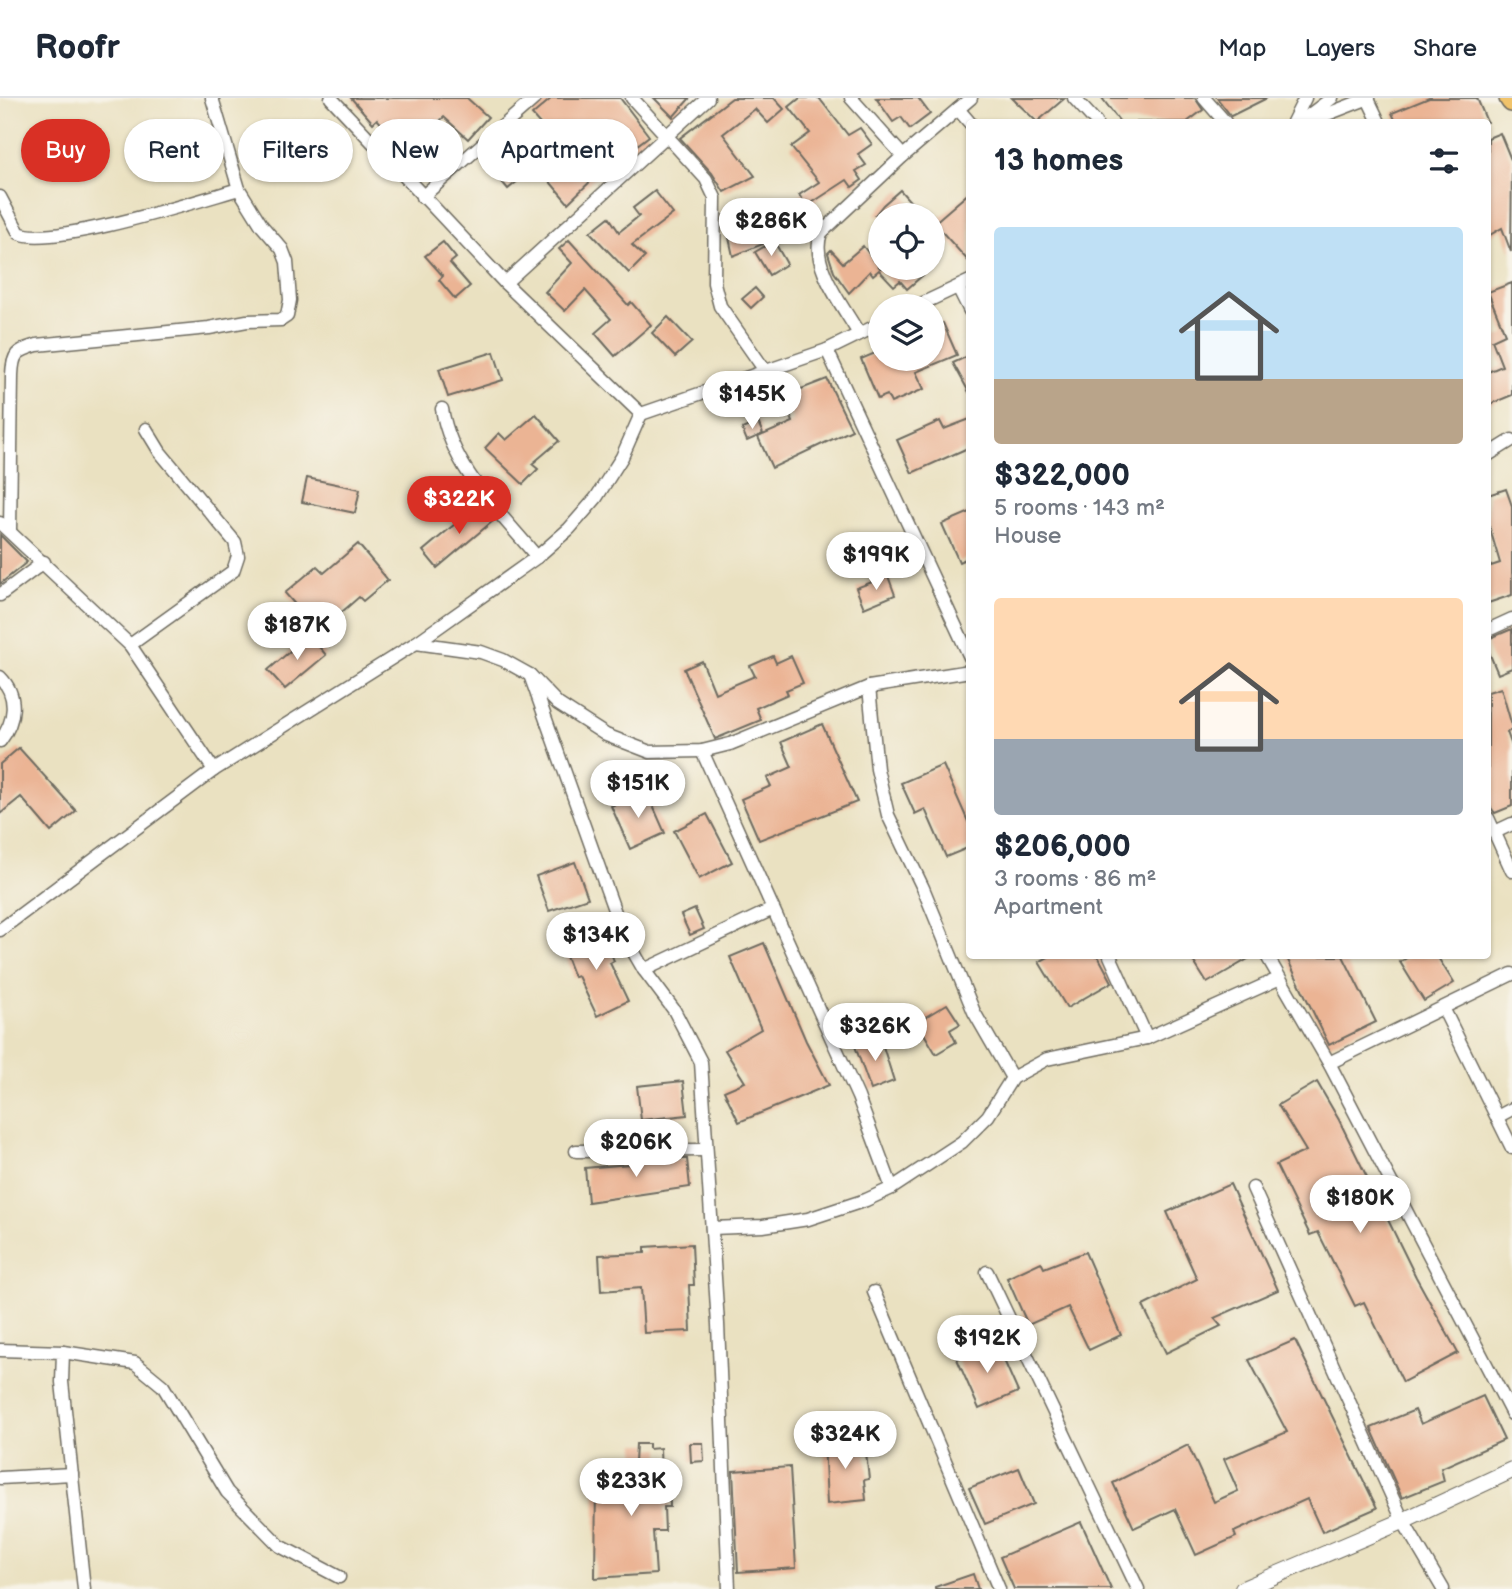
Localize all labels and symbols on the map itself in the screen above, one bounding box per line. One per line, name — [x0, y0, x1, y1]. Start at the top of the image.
pin: $286K — [722, 198, 820, 258]
pin: $145K — [703, 372, 801, 431]
pin: $322K — [410, 476, 508, 536]
pin: $199K — [827, 532, 925, 592]
pin: $187K — [248, 602, 346, 662]
pin: $151K — [589, 760, 687, 820]
pin: $134K — [547, 912, 645, 972]
pin: $326K — [826, 1004, 924, 1063]
pin: $206K — [587, 1119, 685, 1179]
pin: $180K — [1311, 1176, 1409, 1235]
pin: $192K — [938, 1316, 1036, 1375]
pin: $324K — [796, 1412, 894, 1471]
pin: $233K — [582, 1458, 680, 1518]

